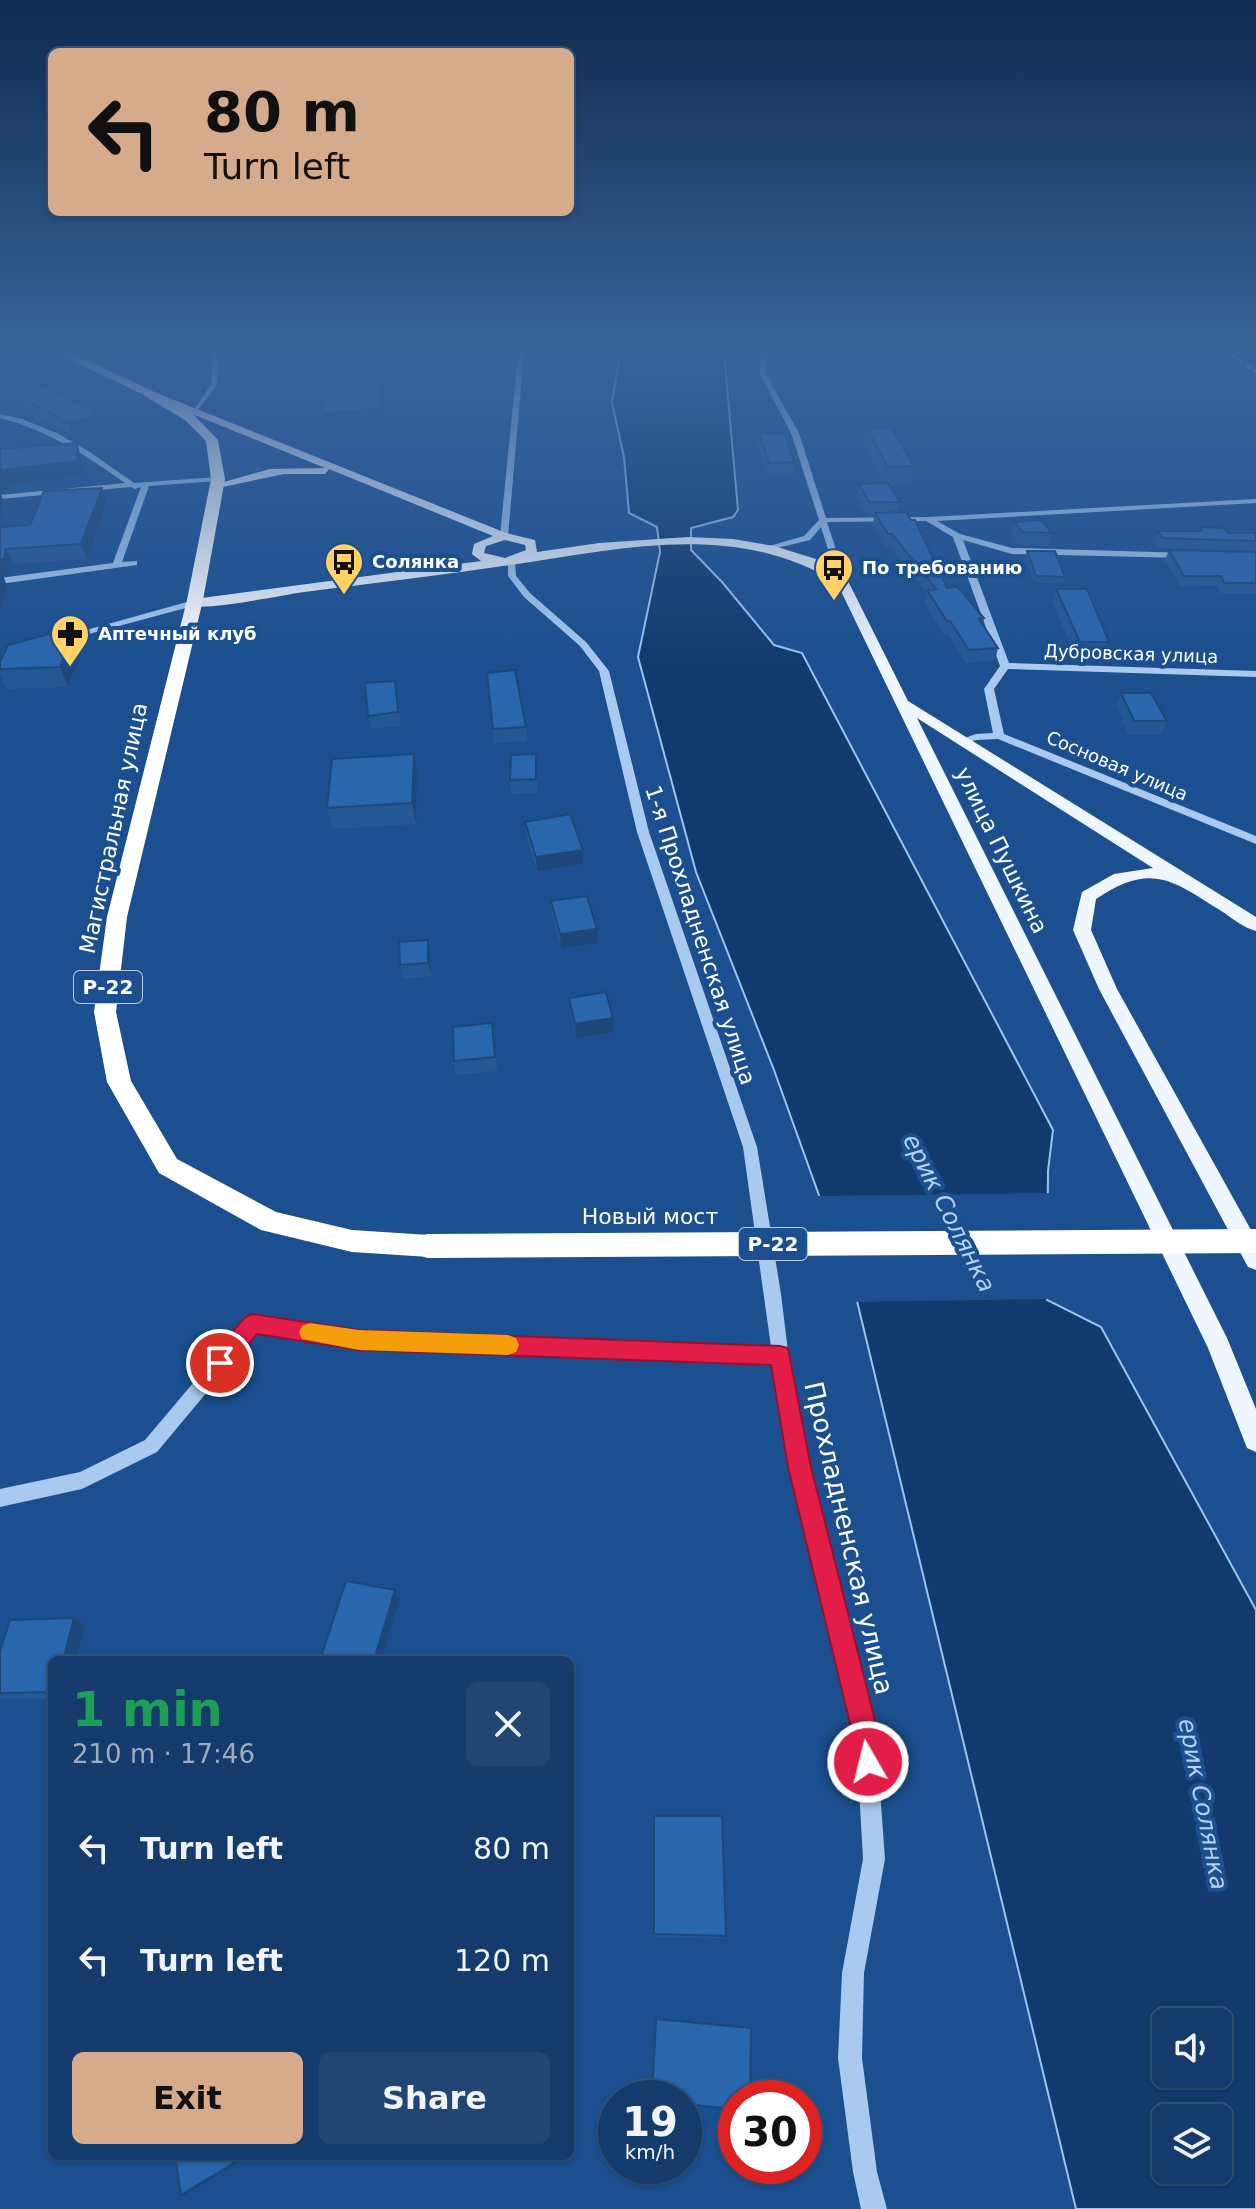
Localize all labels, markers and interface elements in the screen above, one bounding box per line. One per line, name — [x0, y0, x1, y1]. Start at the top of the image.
text: 80 m — [204, 79, 360, 144]
icon: left — [72, 80, 176, 184]
text: Turn left — [204, 146, 350, 187]
bus stop icon: Солянка — [323, 541, 365, 596]
bus stop icon: По требованию — [813, 547, 855, 602]
place label: Солянка — [372, 551, 459, 572]
place label: По требованию — [862, 557, 1022, 578]
pharmacy icon: Аптечный клуб — [49, 613, 91, 668]
place label: Аптечный клуб — [98, 623, 257, 644]
street label: Дубровская улица — [1044, 640, 1219, 667]
street label: Магистральная улица — [75, 700, 152, 956]
street label: Сосновая улица — [1043, 726, 1191, 805]
street label: улица Пушкина — [950, 763, 1053, 937]
street label: 1-я Прохладненская улица — [640, 782, 761, 1088]
road number: Р-22 — [74, 971, 142, 1003]
water label: ерик Солянка — [897, 1129, 1001, 1297]
street label: Новый мост — [582, 1204, 718, 1229]
road number: Р-22 — [739, 1228, 807, 1260]
pin — [186, 1329, 254, 1397]
icon: arrive — [198, 1341, 242, 1385]
street label: Прохладненская улица — [798, 1379, 900, 1697]
text: 1 min — [72, 1681, 223, 1737]
button: close — [466, 1682, 550, 1766]
water label: ерик Солянка — [1173, 1716, 1233, 1892]
position arrow — [826, 1720, 910, 1804]
text: 210 m · 17:46 — [72, 1739, 255, 1769]
icon: left — [72, 1826, 116, 1870]
text: Turn left — [140, 1831, 283, 1866]
text: 80 m — [473, 1831, 550, 1866]
icon: left — [72, 1938, 116, 1982]
text: Turn left — [140, 1943, 283, 1978]
text: 120 m — [454, 1943, 550, 1978]
map controls — [1152, 2008, 1232, 2184]
button: sound — [1152, 2008, 1232, 2088]
button: Exit — [72, 2052, 303, 2144]
button: Share — [319, 2052, 550, 2144]
speed limit sign: 30 — [718, 2080, 822, 2184]
text: 19 — [622, 2099, 678, 2145]
button: layers — [1152, 2104, 1232, 2184]
text: km/h — [625, 2140, 675, 2164]

